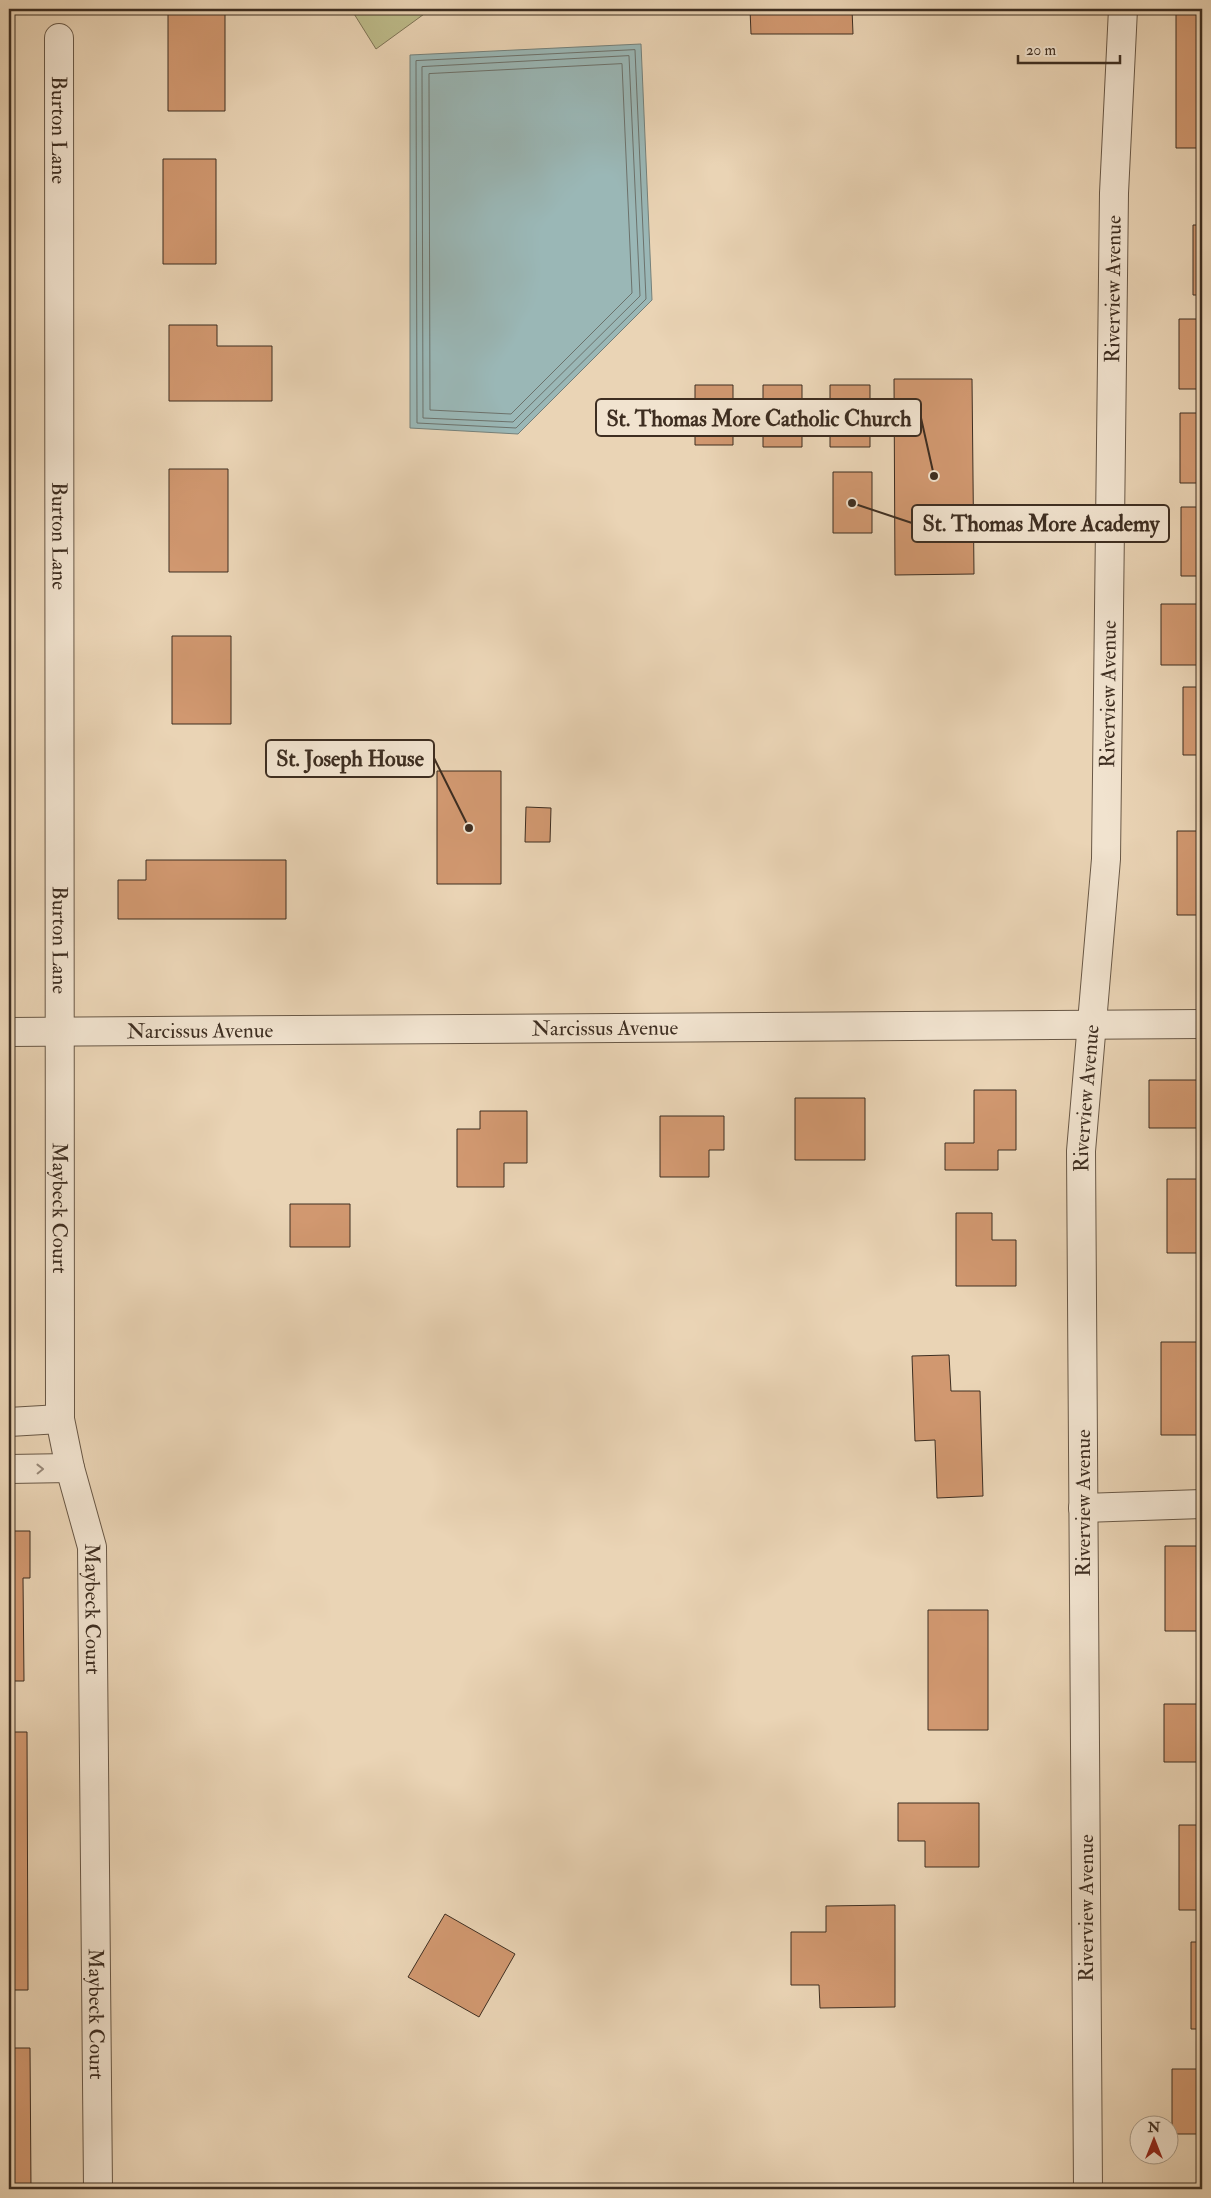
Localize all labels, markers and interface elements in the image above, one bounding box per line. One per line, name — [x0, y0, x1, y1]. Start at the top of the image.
scale bar — [1018, 32, 1121, 64]
text: 20 m — [1026, 41, 1056, 60]
street label: Burton Lane — [45, 76, 72, 184]
street label: Riverview Avenue — [1099, 215, 1128, 363]
callout: St. Thomas More Catholic Church — [596, 399, 921, 436]
text: St. Thomas More Catholic Church — [607, 405, 912, 433]
street label: Burton Lane — [45, 482, 72, 590]
callout: St. Thomas More Academy — [912, 505, 1169, 542]
text: St. Thomas More Academy — [923, 510, 1161, 539]
street label: Riverview Avenue — [1094, 620, 1123, 768]
callout: St. Joseph House — [266, 740, 434, 777]
text: St. Joseph House — [276, 745, 425, 774]
street label: Burton Lane — [46, 886, 73, 994]
street label: Narcissus Avenue — [532, 1015, 679, 1042]
street label: Narcissus Avenue — [127, 1017, 274, 1045]
street label: Riverview Avenue — [1068, 1023, 1106, 1172]
street label: Maybeck Court — [46, 1142, 73, 1274]
street label: Riverview Avenue — [1070, 1429, 1097, 1577]
one-way arrow — [36, 1464, 44, 1474]
street label: Maybeck Court — [78, 1543, 106, 1675]
street label: Riverview Avenue — [1073, 1834, 1100, 1982]
street label: Maybeck Court — [82, 1948, 110, 2080]
north arrow — [1128, 2116, 1178, 2166]
text: N — [1147, 2119, 1161, 2136]

